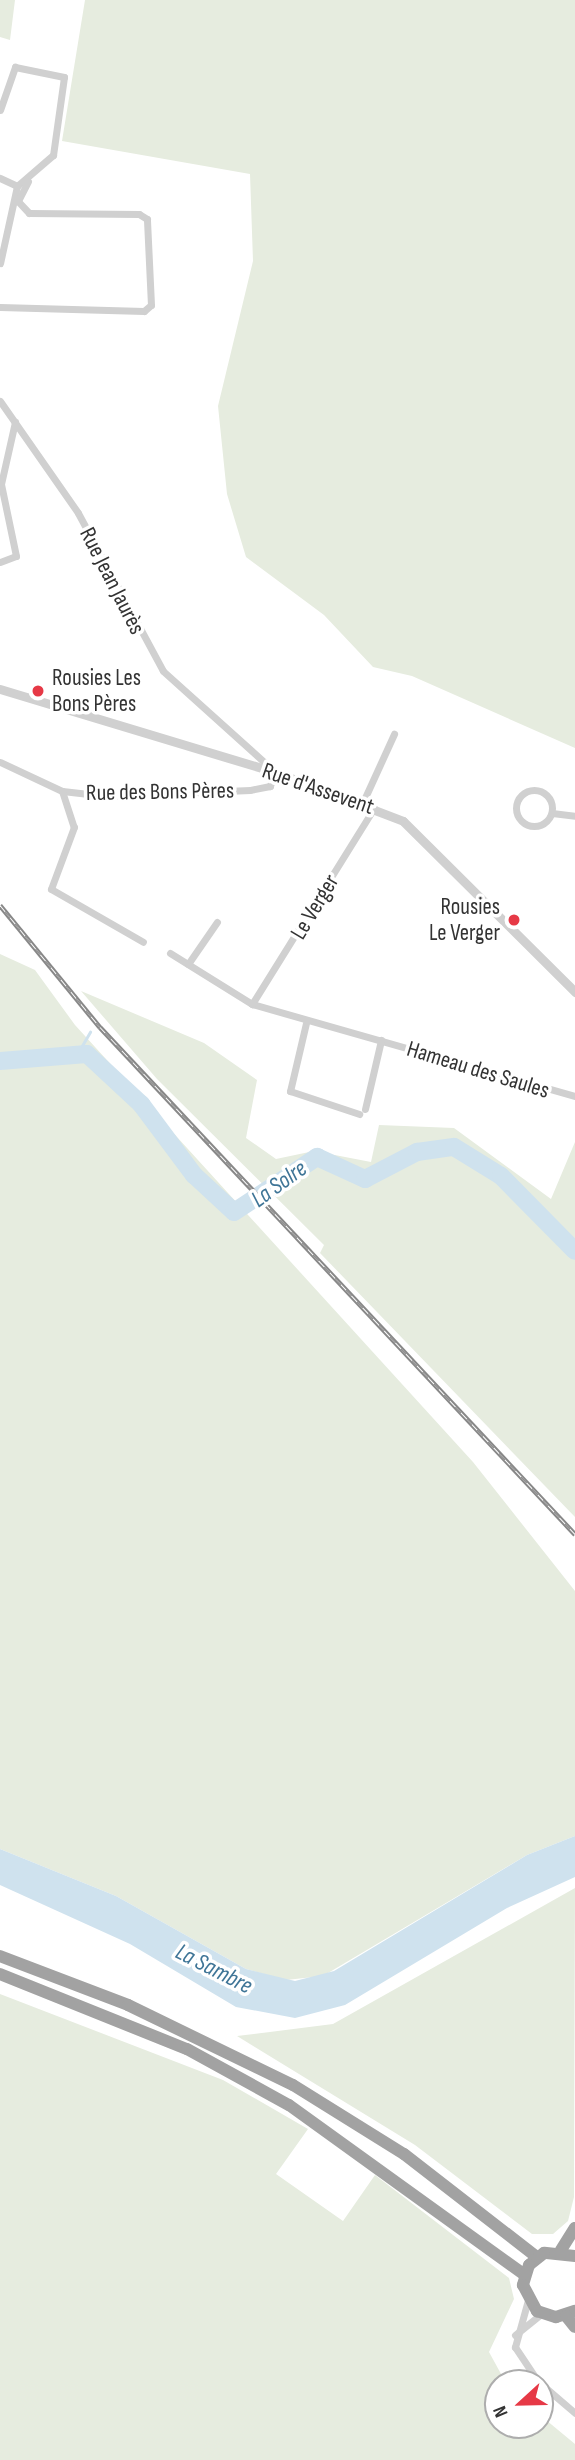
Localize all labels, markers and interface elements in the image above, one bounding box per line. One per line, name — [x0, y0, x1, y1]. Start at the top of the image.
street label: Rue Jean Jaurès — [73, 523, 151, 639]
place label: Rousies Les Bons Pères — [52, 664, 141, 718]
marker: Rousies Les Bons Pères — [30, 683, 46, 699]
street label: Rue d'Assevent — [258, 757, 378, 821]
street label: Rue des Bons Pères — [86, 777, 234, 807]
street label: Le Verger — [285, 869, 345, 945]
place label: Rousies Le Verger — [429, 893, 500, 947]
marker: Rousies Le Verger — [506, 912, 522, 928]
street label: Hameau des Saules — [403, 1035, 553, 1105]
water label: La Solre — [246, 1154, 312, 1214]
water label: La Sambre — [171, 1937, 257, 2001]
north arrow — [484, 2369, 554, 2439]
text: N — [488, 2402, 513, 2420]

